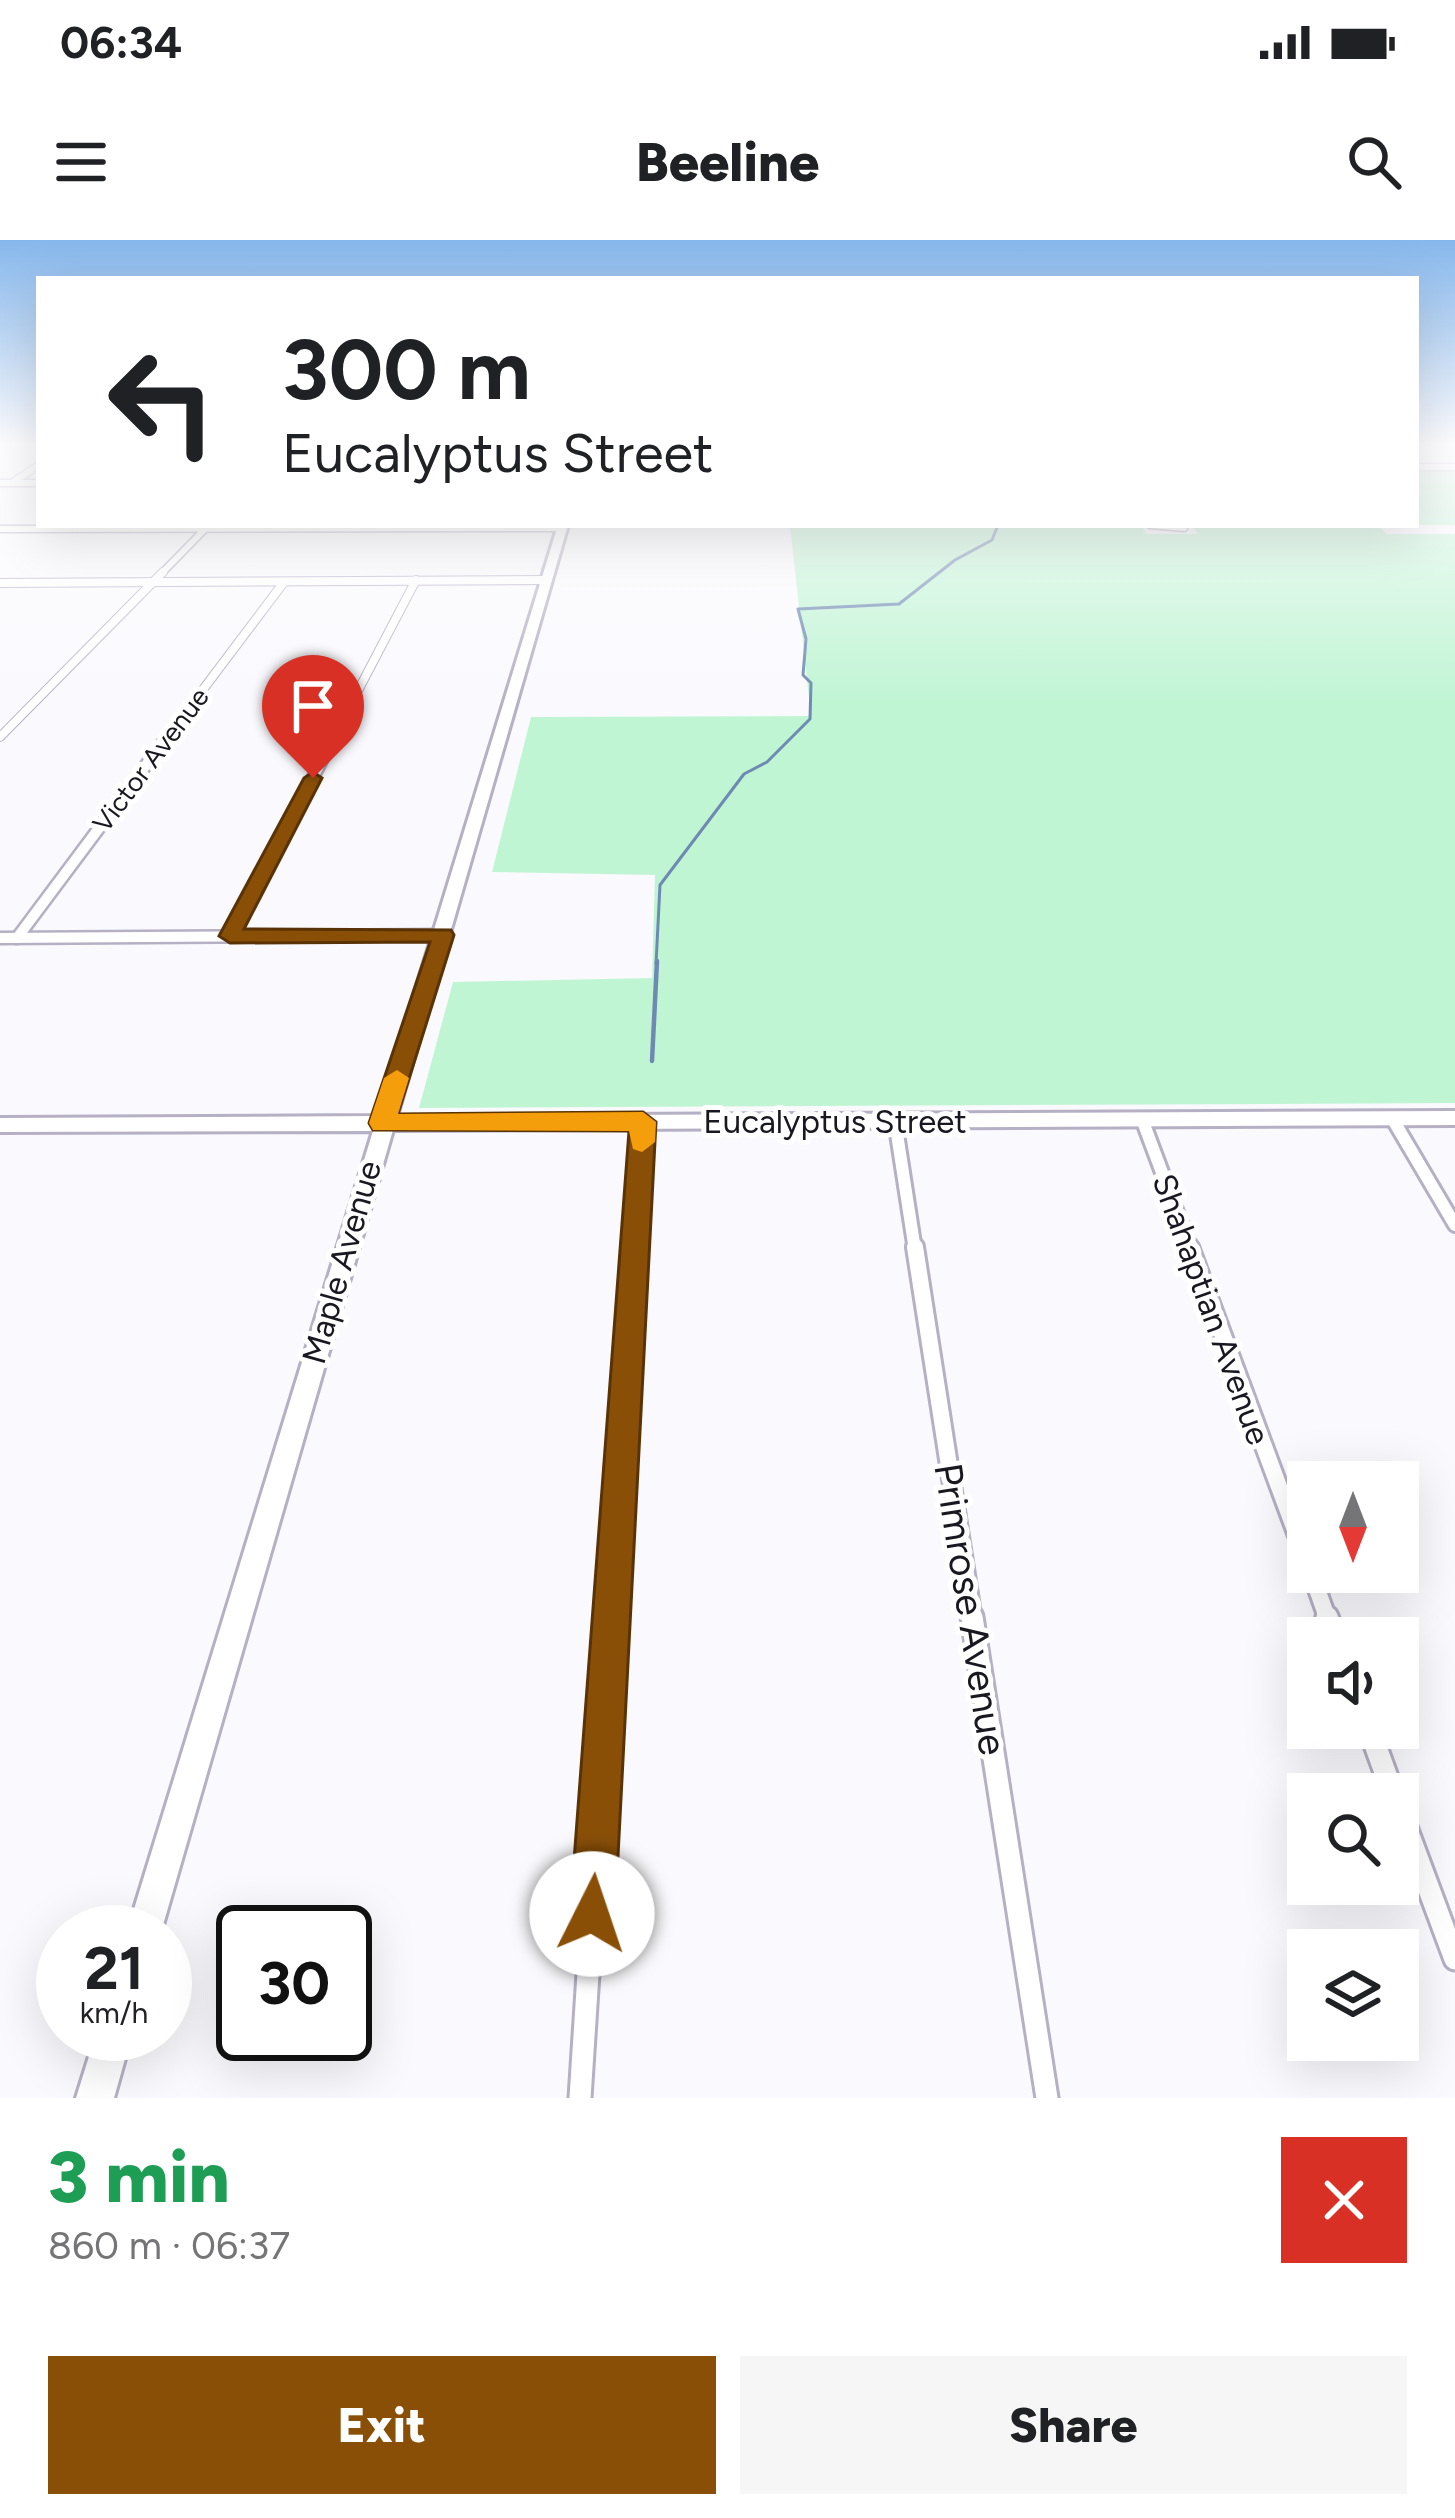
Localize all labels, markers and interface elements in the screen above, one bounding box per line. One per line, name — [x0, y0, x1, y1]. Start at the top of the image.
text: 06:34 — [60, 15, 182, 69]
icon: menu — [48, 129, 114, 195]
icon: search — [1341, 129, 1407, 195]
text: Beeline — [636, 130, 819, 195]
text: 300 m — [282, 319, 531, 420]
icon: left — [84, 324, 240, 480]
text: Eucalyptus Street — [282, 421, 713, 486]
pin — [262, 655, 364, 778]
icon: arrive — [280, 673, 346, 739]
street label: Victor Avenue — [86, 681, 216, 839]
street label: Eucalyptus Street — [703, 1102, 967, 1141]
street label: Maple Avenue — [294, 1156, 389, 1368]
street label: Shahaptian Avenue — [1144, 1168, 1279, 1450]
street label: Primrose Avenue — [924, 1460, 1017, 1758]
north arrow — [1287, 1461, 1419, 1593]
map controls — [1287, 1461, 1419, 2061]
button: sound — [1287, 1617, 1419, 1749]
button: search — [1287, 1773, 1419, 1905]
position arrow — [529, 1851, 655, 1977]
speed limit sign: 30 — [216, 1905, 372, 2061]
button: layers — [1287, 1929, 1419, 2061]
text: 21 — [84, 1932, 144, 2004]
text: km/h — [80, 1994, 148, 2031]
text: 3 min — [48, 2134, 230, 2220]
button: close — [1281, 2137, 1407, 2263]
text: 860 m · 06:37 — [48, 2222, 290, 2269]
button: Exit — [48, 2356, 716, 2494]
button: Share — [740, 2356, 1407, 2494]

